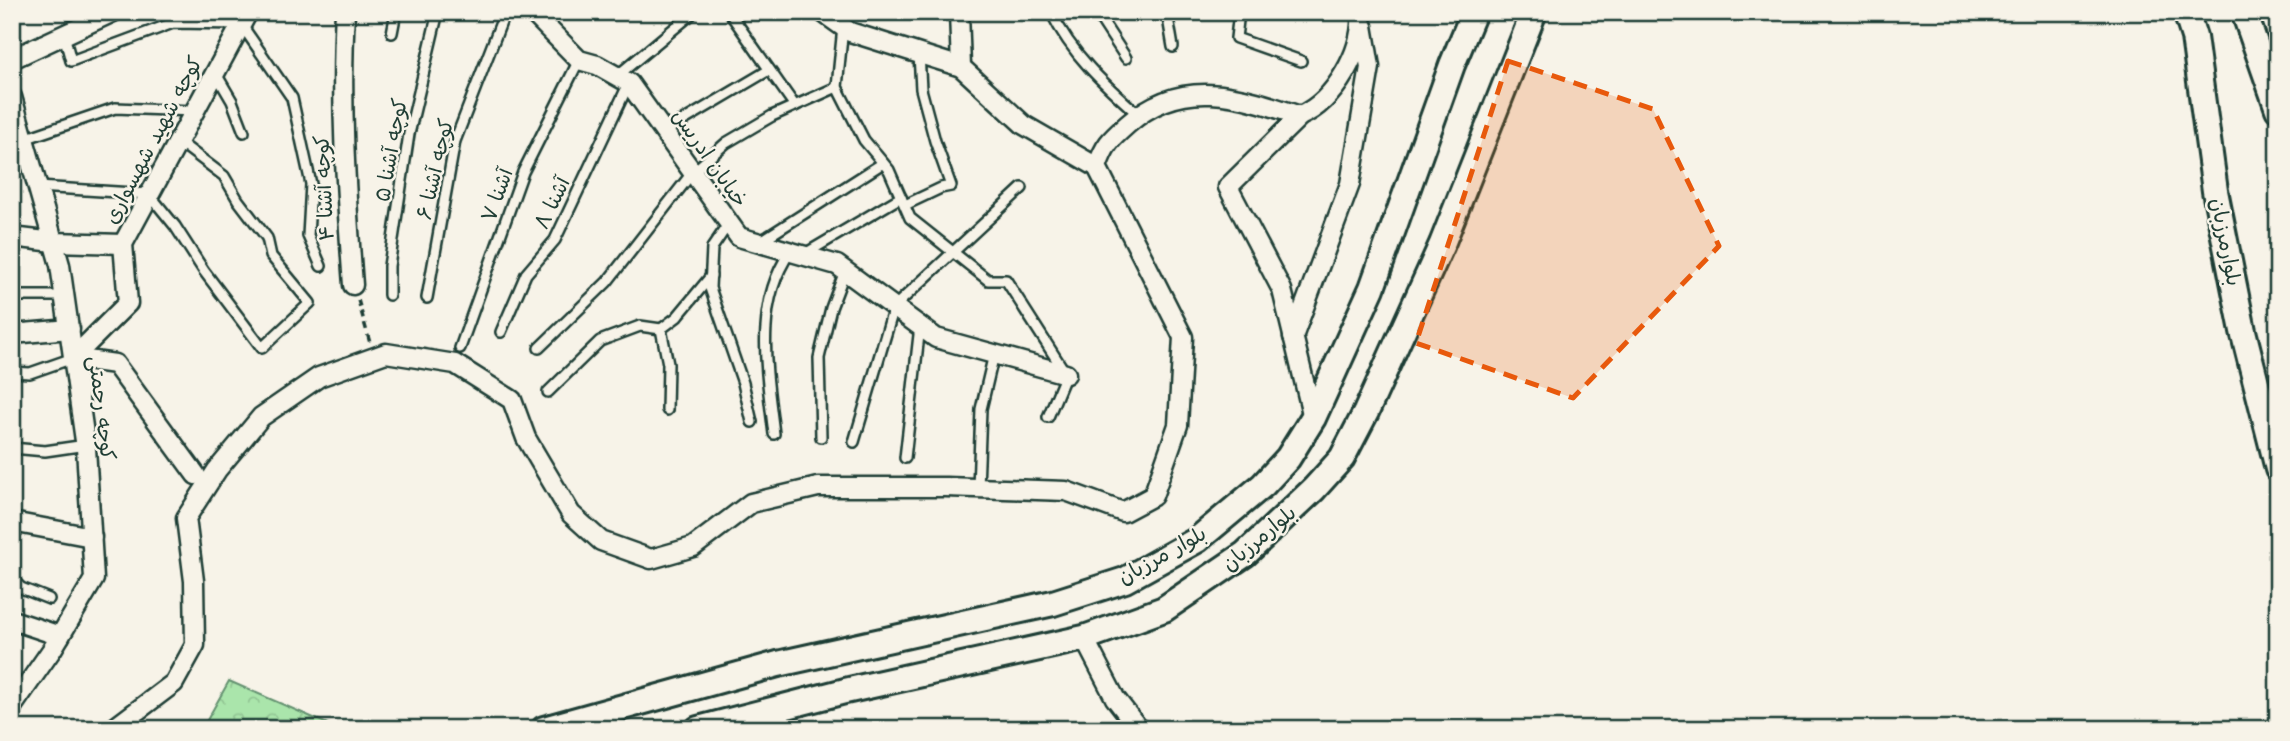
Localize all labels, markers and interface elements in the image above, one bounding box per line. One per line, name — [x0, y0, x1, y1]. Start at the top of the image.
street label: کوچه شهید شهسواری — [99, 52, 208, 228]
street label: کوچه آشنا ۵ — [370, 96, 413, 204]
street label: خیابان ادریس — [667, 104, 753, 212]
street label: کوچه آشنا ۶ — [412, 116, 459, 222]
street label: کوچه آشنا ۴ — [309, 134, 340, 242]
street label: آشنا ۷ — [476, 164, 518, 225]
street label: آشنا ۸ — [529, 172, 575, 233]
street label: بلوارمرزبان — [2205, 196, 2246, 288]
street label: کوچه رحمتی — [82, 354, 120, 462]
street label: بلوارمرزبان — [1217, 500, 1302, 577]
street label: بلوار مرزبان — [1114, 521, 1211, 590]

